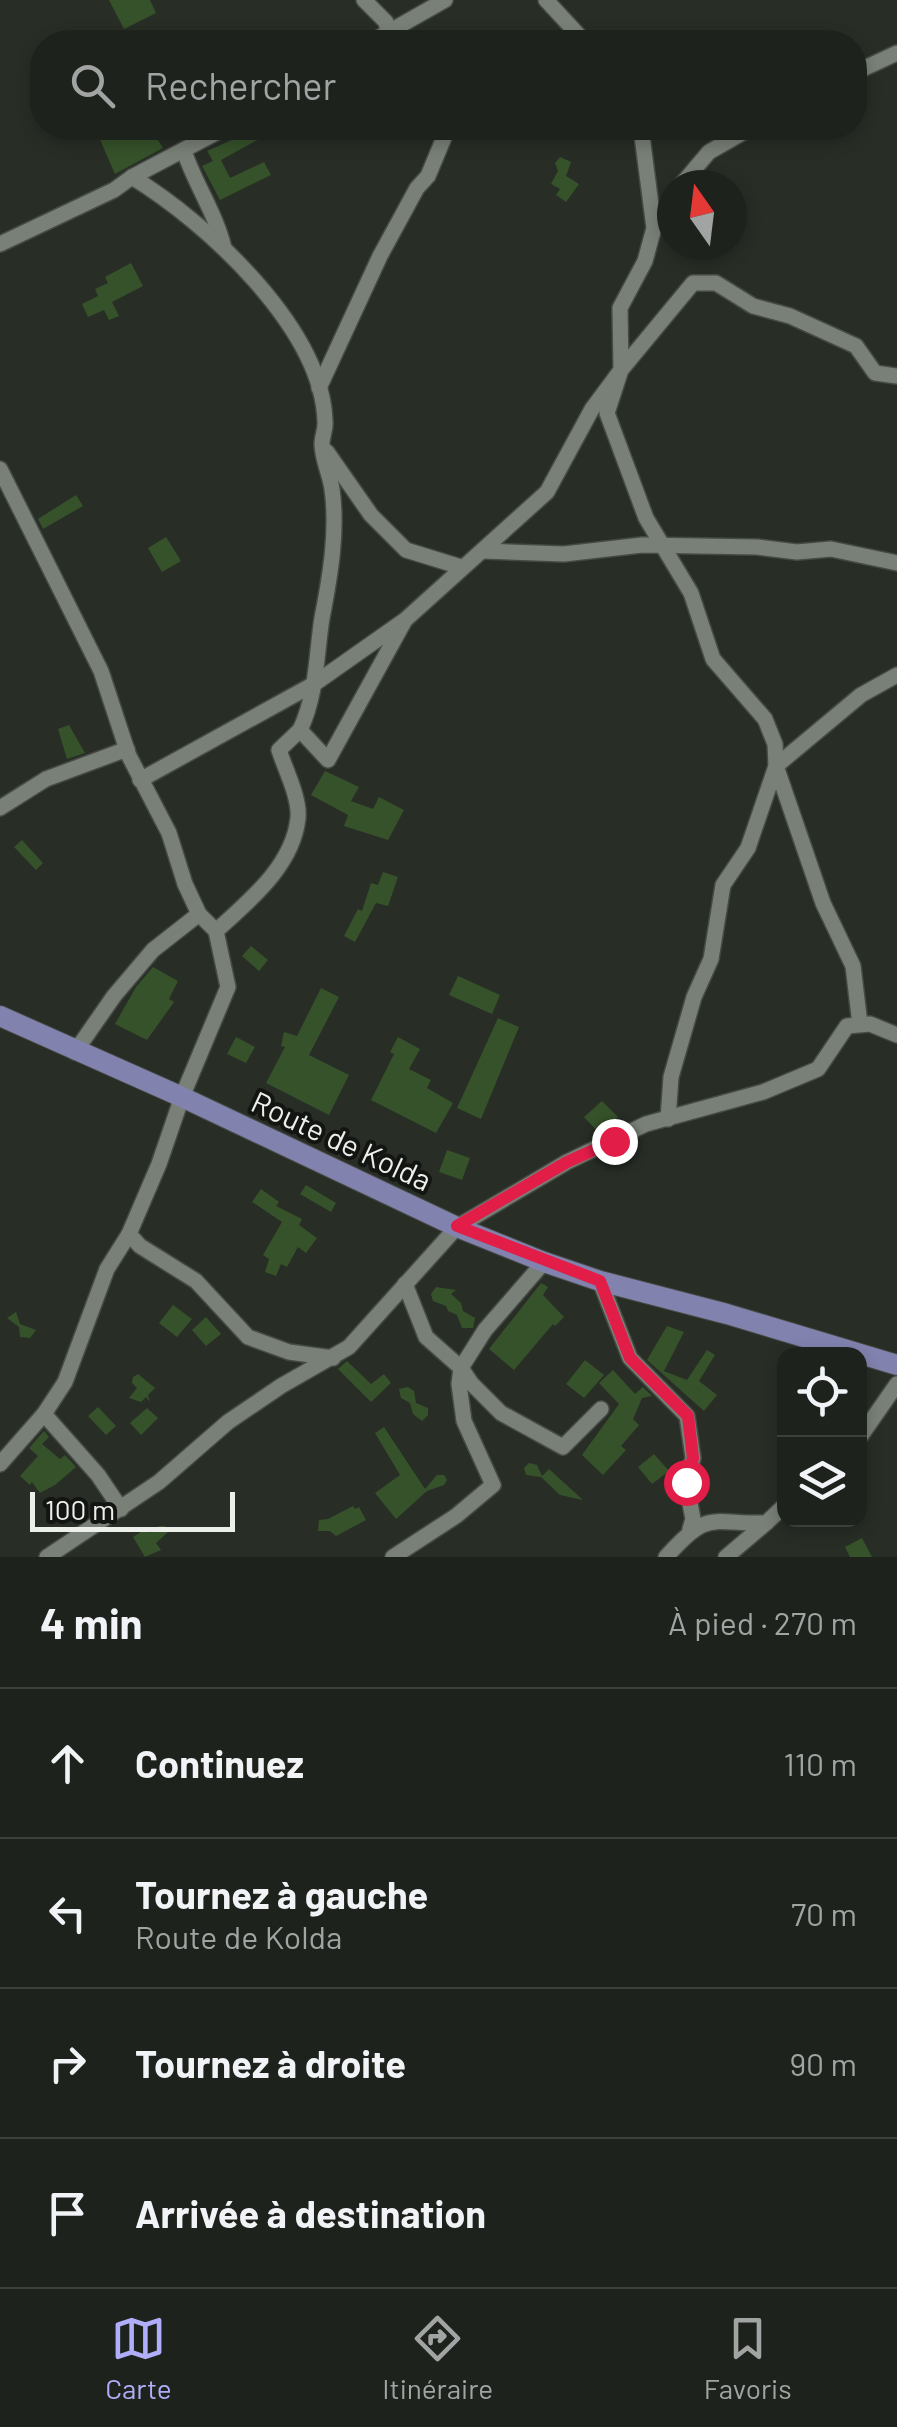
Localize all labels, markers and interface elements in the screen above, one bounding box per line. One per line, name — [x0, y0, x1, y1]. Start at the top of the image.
search box — [30, 30, 867, 140]
icon: search — [65, 58, 120, 113]
text: Rechercher — [145, 62, 336, 108]
north arrow — [657, 170, 747, 260]
street label: Route de Kolda — [246, 1083, 438, 1197]
route end — [592, 1119, 638, 1165]
map controls — [777, 1347, 867, 1527]
button: locate — [777, 1347, 867, 1437]
button: layers — [777, 1437, 867, 1527]
route start — [664, 1460, 710, 1506]
scale bar — [30, 1487, 235, 1532]
text: 100 m — [45, 1492, 115, 1526]
text: 4 min — [40, 1597, 143, 1647]
text: À pied · 270 m — [668, 1603, 857, 1641]
icon: ahead — [40, 1736, 95, 1791]
text: Continuez — [135, 1740, 304, 1786]
text: 110 m — [784, 1744, 857, 1782]
text: Tournez à gauche — [135, 1871, 428, 1917]
icon: left — [40, 1886, 95, 1941]
text: 70 m — [791, 1894, 857, 1932]
text: Route de Kolda — [135, 1917, 342, 1955]
icon: right — [40, 2036, 95, 2091]
text: Tournez à droite — [135, 2040, 406, 2086]
text: 90 m — [789, 2044, 857, 2082]
icon: arrive — [40, 2186, 95, 2241]
text: Arrivée à destination — [135, 2190, 486, 2236]
tab: Carte — [105, 2311, 172, 2405]
tab: Itinéraire — [382, 2311, 493, 2405]
tab: Favoris — [704, 2311, 792, 2405]

